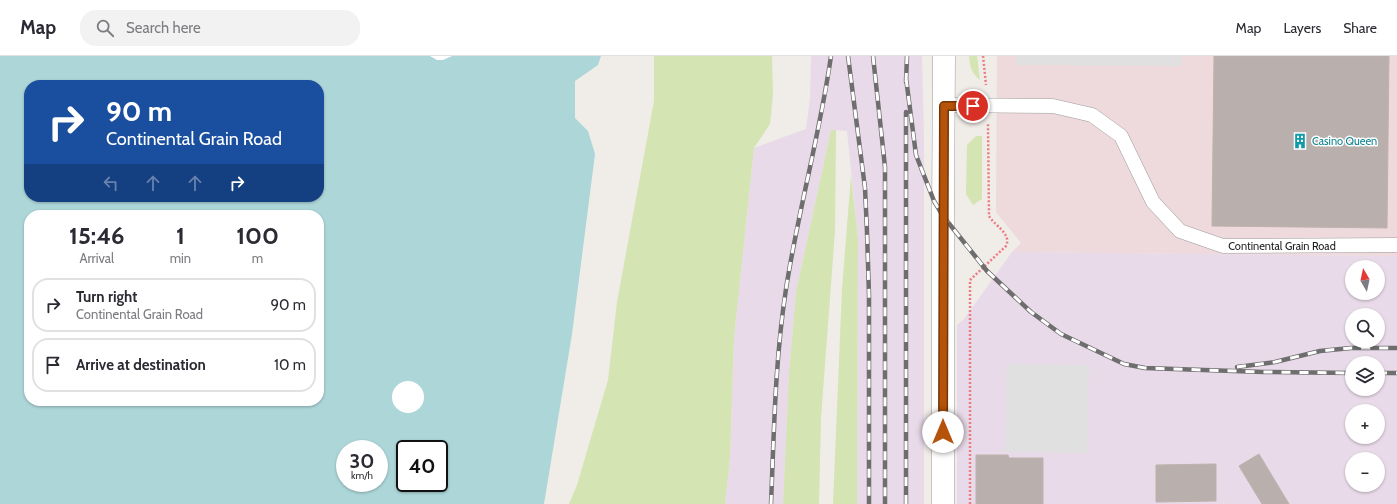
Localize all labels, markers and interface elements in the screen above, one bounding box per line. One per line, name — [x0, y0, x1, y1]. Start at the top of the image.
search box — [80, 10, 360, 46]
text: Map — [20, 16, 56, 39]
icon: search — [94, 17, 116, 39]
text: Search here — [126, 19, 201, 37]
text: Map — [1236, 19, 1261, 37]
text: Layers — [1283, 19, 1321, 37]
text: Share — [1343, 19, 1377, 37]
pin — [956, 89, 990, 123]
text: 90 m — [106, 94, 172, 128]
icon: arrive — [962, 95, 984, 117]
icon: right — [40, 96, 92, 148]
text: Continental Grain Road — [106, 128, 282, 150]
building icon: Casino Queen — [1291, 132, 1309, 150]
place label: Casino Queen — [1312, 134, 1377, 148]
icon: left — [100, 172, 122, 194]
icon: ahead — [142, 172, 164, 194]
icon: ahead — [184, 172, 206, 194]
icon: right — [226, 172, 248, 194]
text: 15:46 — [69, 221, 125, 250]
text: 1 — [176, 221, 185, 250]
text: 100 — [236, 221, 279, 250]
street label: Continental Grain Road — [1228, 239, 1336, 253]
text: Arrival — [80, 250, 114, 266]
text: min — [170, 250, 191, 266]
text: m — [252, 250, 263, 266]
north arrow — [1345, 260, 1385, 300]
map controls — [1345, 260, 1385, 492]
text: Turn right — [76, 288, 137, 306]
icon: right — [42, 294, 64, 316]
text: 90 m — [270, 296, 306, 314]
text: Continental Grain Road — [76, 306, 203, 322]
button: search — [1345, 308, 1385, 348]
icon: arrive — [42, 354, 64, 376]
text: Arrive at destination — [76, 356, 206, 374]
text: 10 m — [274, 356, 306, 374]
button: layers — [1345, 356, 1385, 396]
button: + — [1345, 404, 1385, 444]
position arrow — [922, 411, 964, 453]
speed limit sign: 40 — [396, 440, 448, 492]
text: 30 — [350, 449, 374, 473]
button: − — [1345, 452, 1385, 492]
text: km/h — [351, 469, 373, 482]

